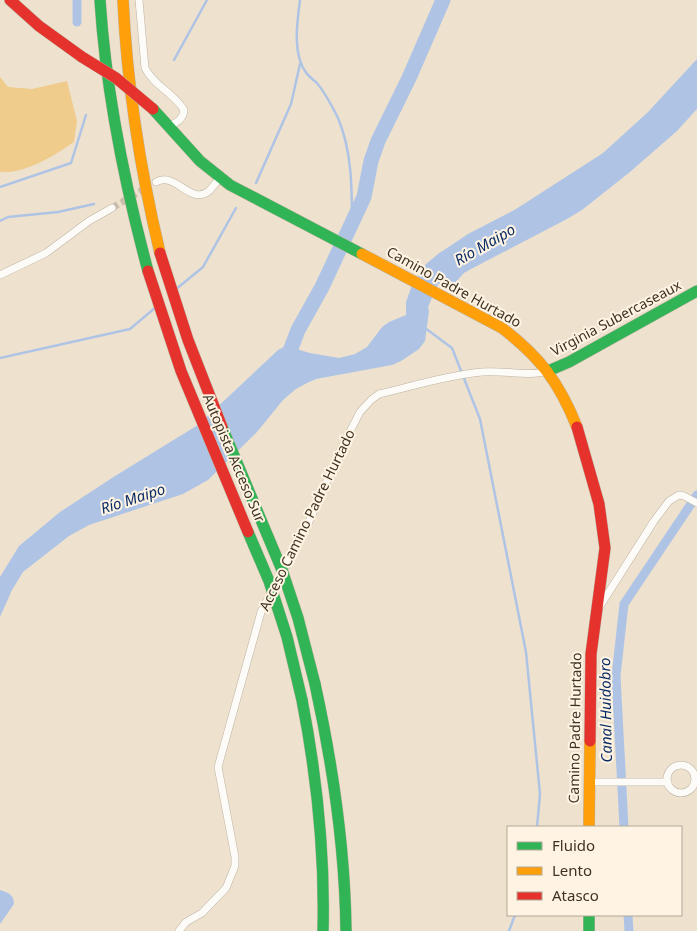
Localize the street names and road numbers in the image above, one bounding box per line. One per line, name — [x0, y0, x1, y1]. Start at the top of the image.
street label: Camino Padre Hurtado — [384, 242, 525, 331]
street label: Virginia Subercaseaux — [547, 275, 685, 360]
street label: Autopista Acceso Sur — [199, 391, 270, 525]
street label: Acceso Camino Padre Hurtado — [254, 426, 359, 614]
street label: Camino Padre Hurtado — [564, 652, 585, 804]

